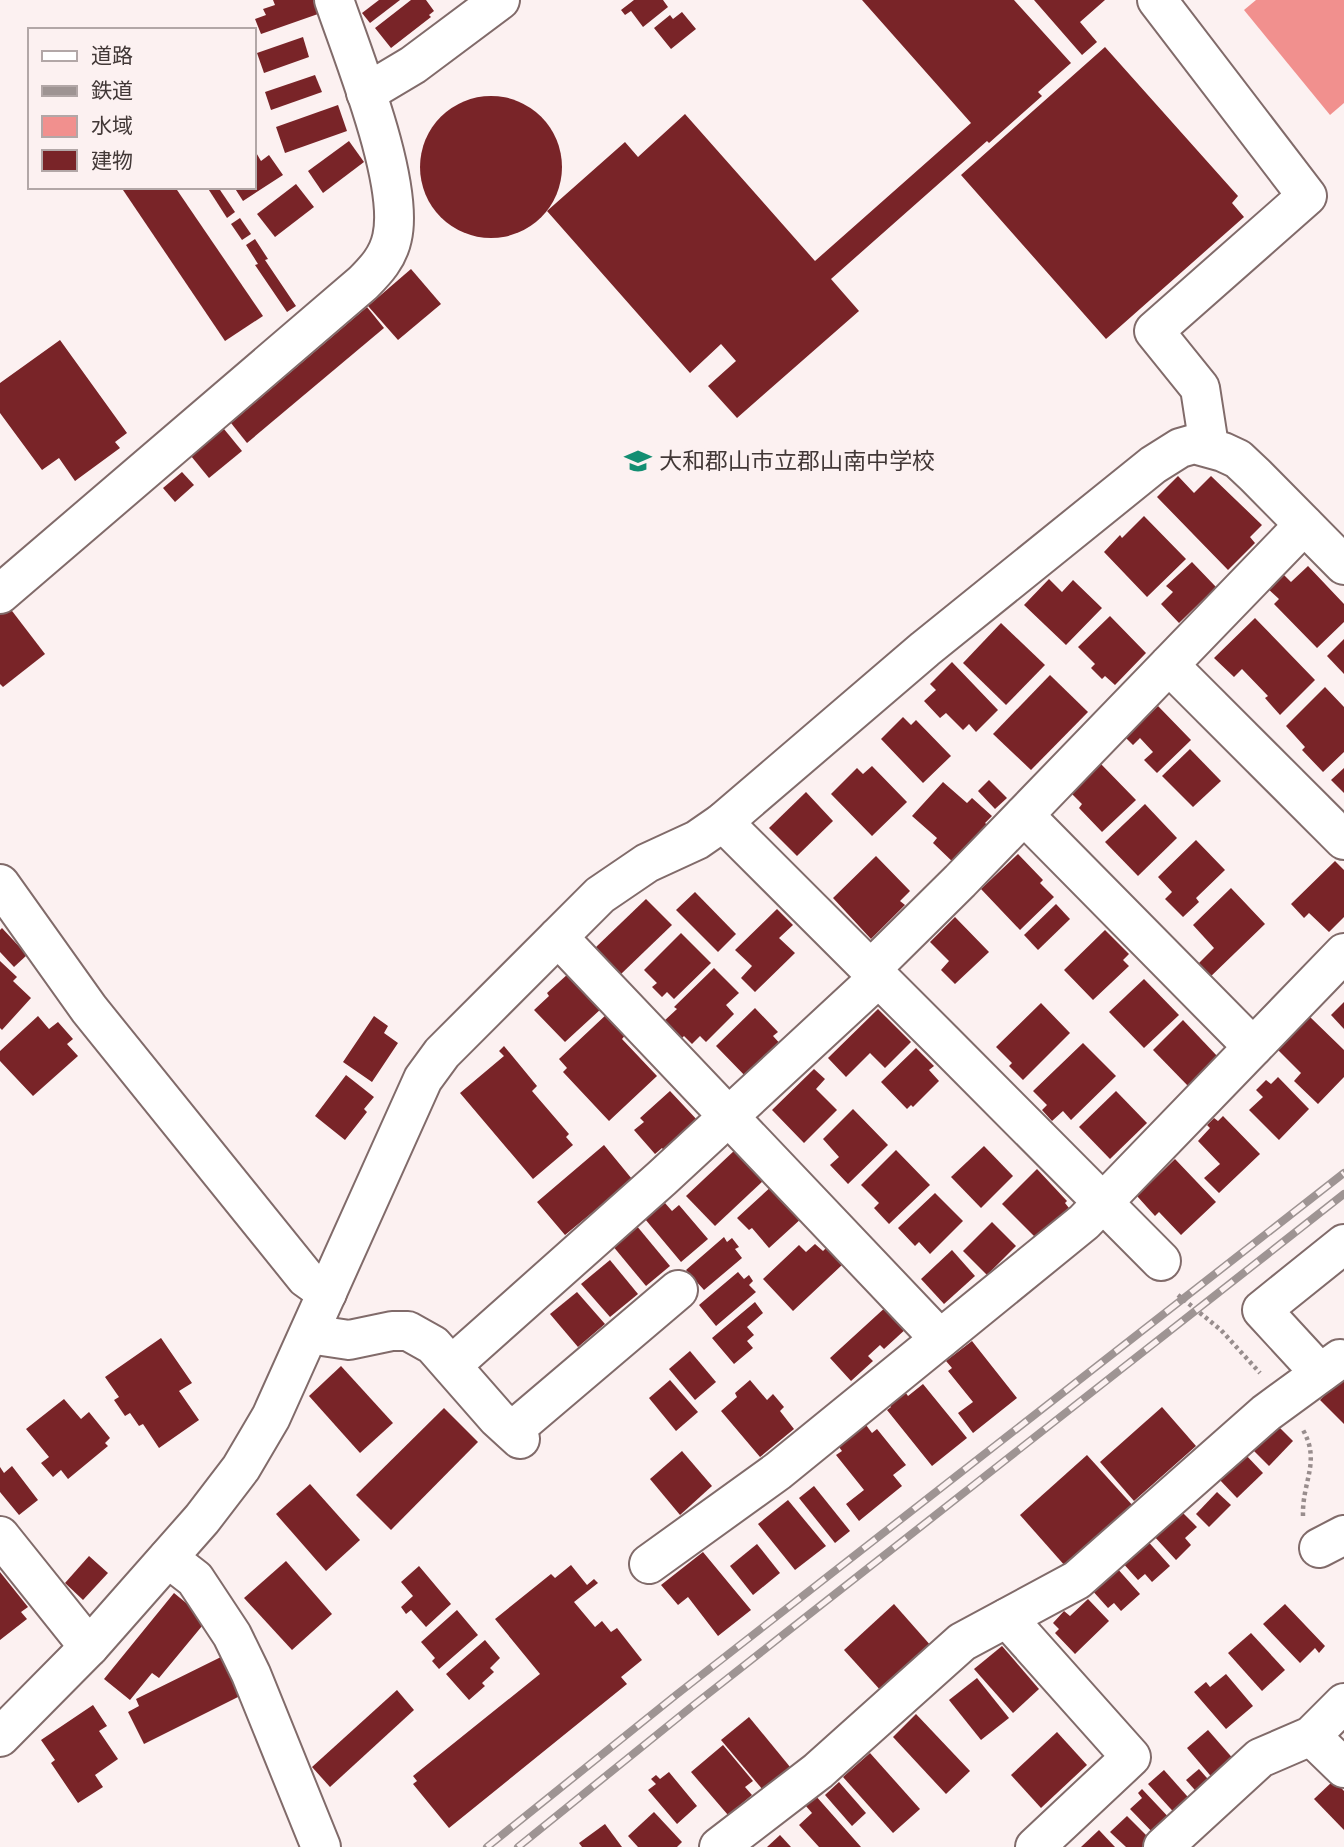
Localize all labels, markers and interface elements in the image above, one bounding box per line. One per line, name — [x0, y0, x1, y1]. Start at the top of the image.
legend — [28, 28, 256, 189]
text: 道路 — [91, 43, 133, 69]
text: 鉄道 — [91, 78, 133, 104]
text: 水域 — [91, 113, 133, 139]
text: 建物 — [91, 148, 133, 174]
school or university icon: 大和郡山市立郡山南中学校 — [623, 446, 653, 476]
place label: 大和郡山市立郡山南中学校 — [659, 447, 935, 475]

